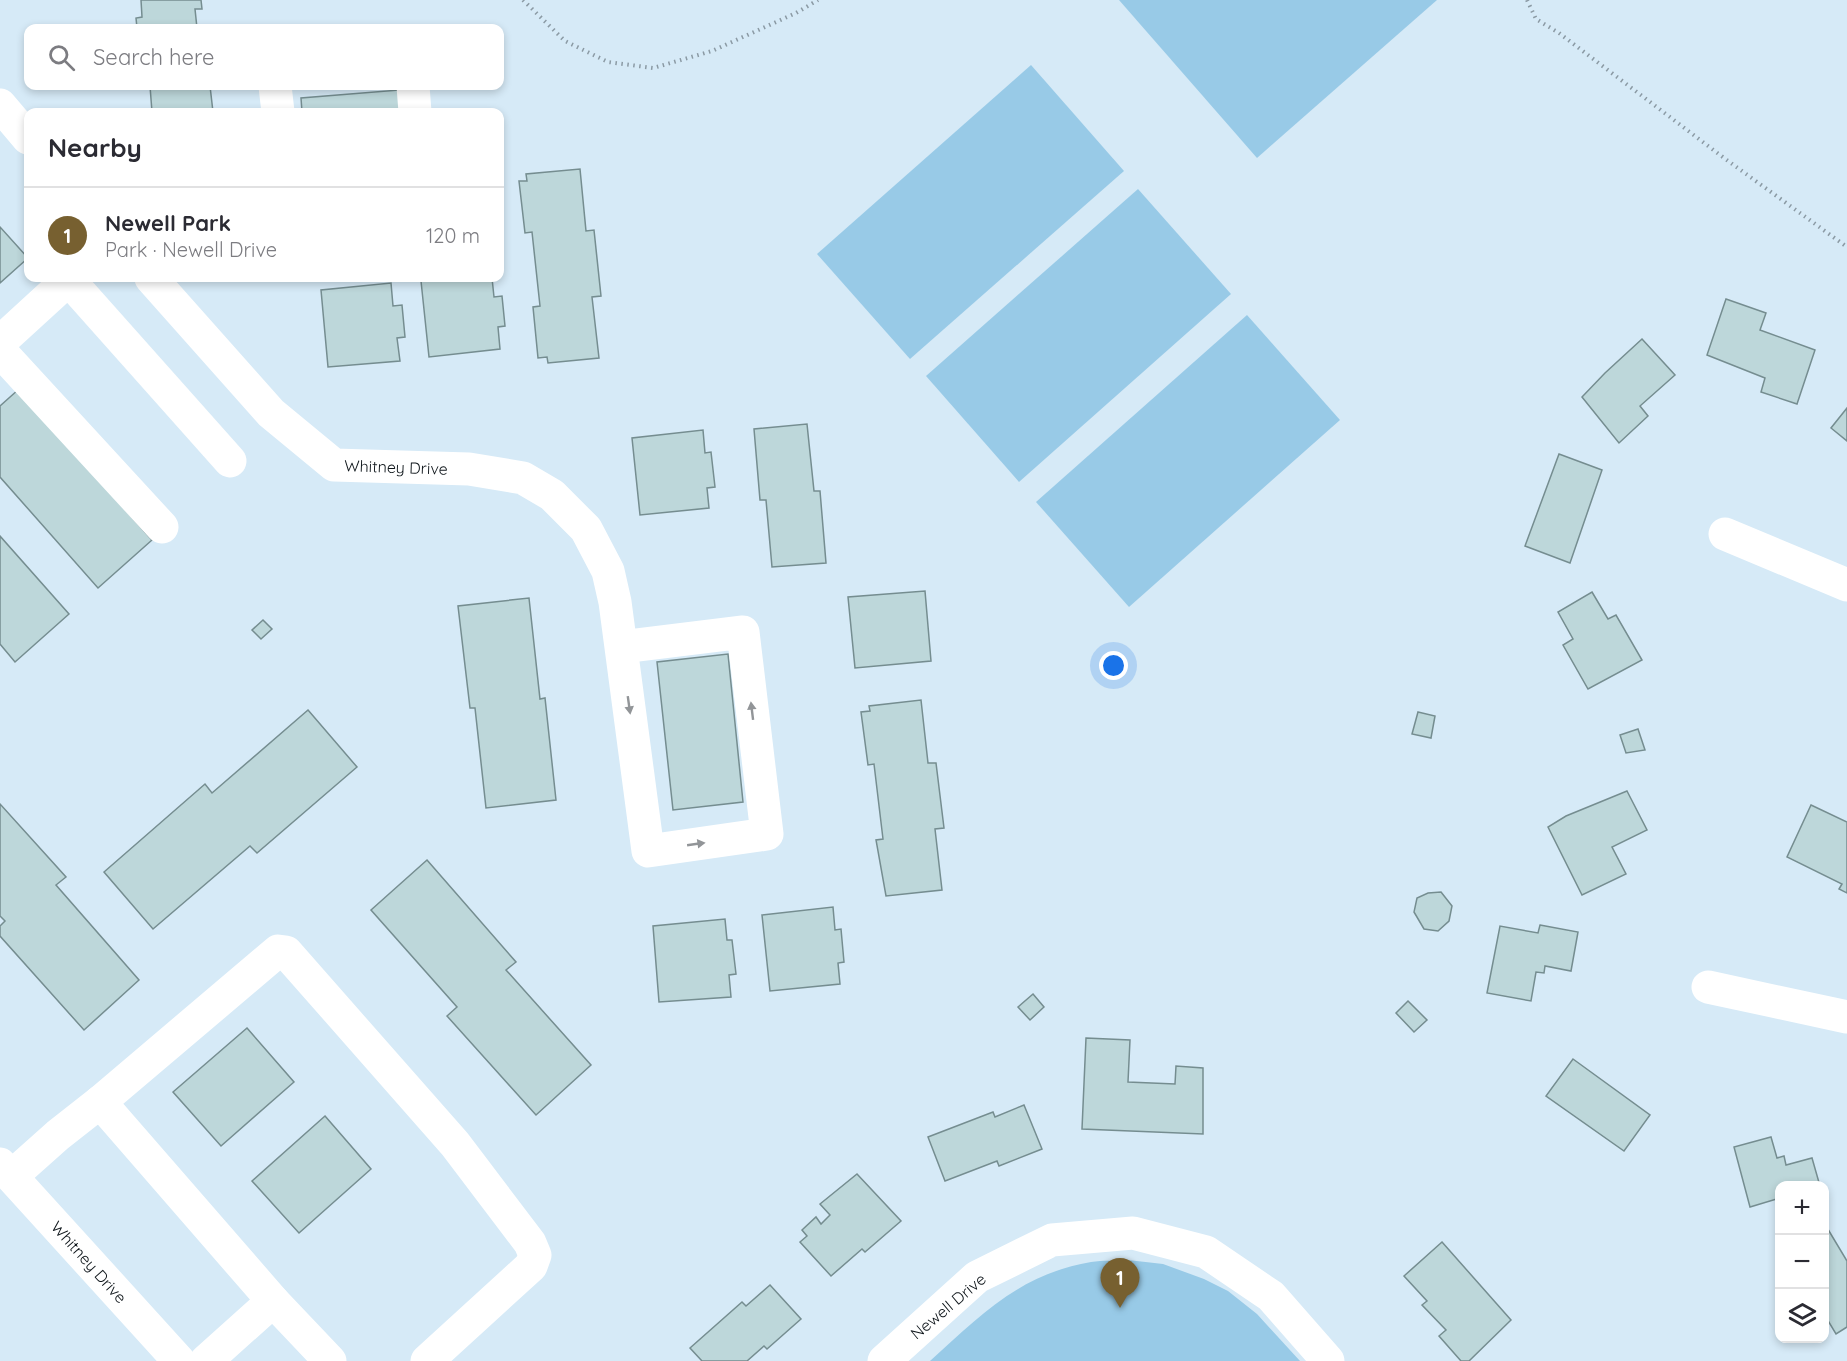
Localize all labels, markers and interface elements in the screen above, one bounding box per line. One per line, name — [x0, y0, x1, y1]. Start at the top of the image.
search box — [24, 24, 504, 90]
icon: search — [45, 41, 78, 74]
text: Search here — [93, 43, 214, 71]
text: Nearby — [48, 131, 142, 164]
text: Newell Park — [105, 209, 231, 237]
text: 1 — [64, 223, 71, 248]
text: 120 m — [426, 223, 480, 248]
text: Park · Newell Drive — [105, 237, 277, 262]
street label: Whitney Drive — [344, 455, 448, 479]
your location — [1099, 651, 1128, 680]
one-way arrow — [624, 696, 633, 715]
one-way arrow — [747, 701, 757, 720]
one-way arrow — [687, 839, 706, 848]
map controls — [1775, 1181, 1829, 1343]
button: + — [1775, 1181, 1829, 1235]
street label: Whitney Drive — [47, 1217, 131, 1307]
button: − — [1775, 1235, 1829, 1289]
pin: 1 — [1100, 1258, 1140, 1308]
street label: Newell Drive — [906, 1269, 990, 1343]
button: layers — [1775, 1289, 1829, 1343]

